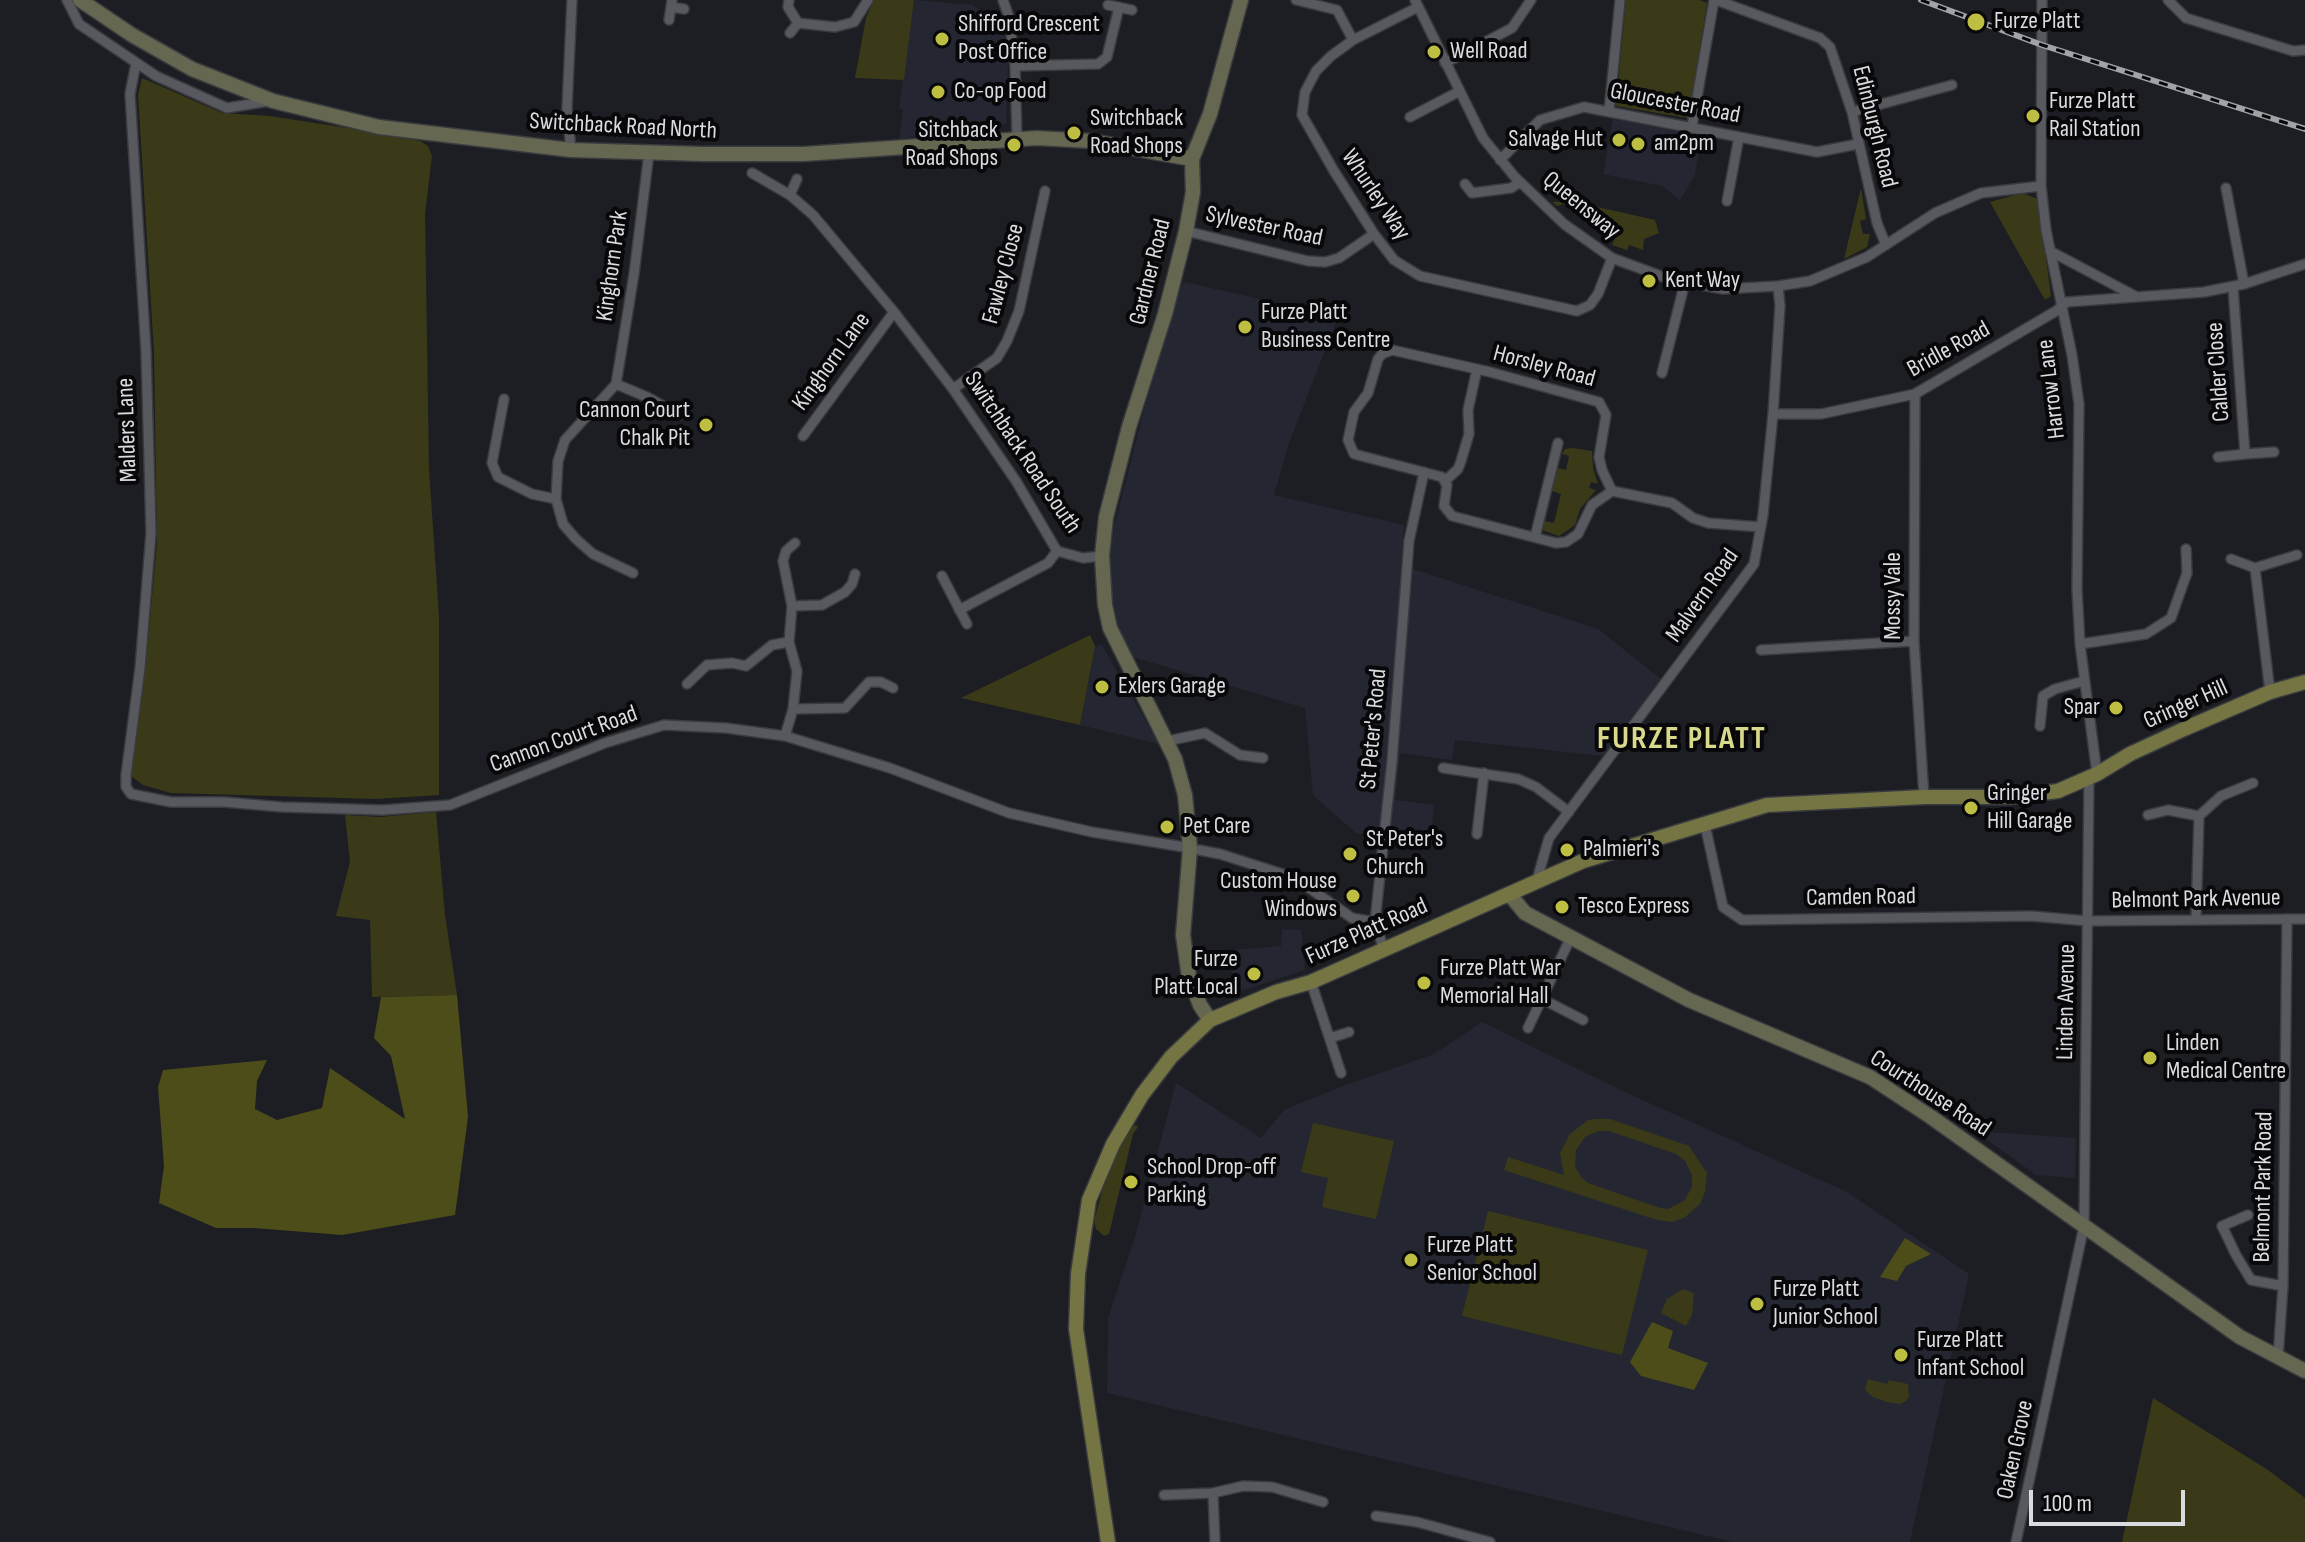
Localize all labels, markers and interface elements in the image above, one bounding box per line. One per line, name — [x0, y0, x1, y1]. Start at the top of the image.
place label: Furze Platt — [1994, 8, 2080, 36]
place label: Shifford Crescent Post Office — [958, 11, 1100, 67]
marker: Furze Platt — [1965, 11, 1987, 33]
marker: Shifford Crescent Post Office — [933, 30, 951, 48]
place label: Well Road — [1450, 38, 1528, 66]
marker: Well Road — [1425, 43, 1443, 61]
street label: Edinburgh Road — [1845, 63, 1903, 191]
street label: Gloucester Road — [1608, 77, 1742, 131]
place label: Co-op Food — [954, 78, 1047, 106]
marker: Co-op Food — [929, 83, 947, 101]
place label: Furze Platt Rail Station — [2049, 88, 2140, 144]
place label: Switchback Road Shops — [1090, 105, 1183, 161]
marker: Furze Platt Rail Station — [2024, 107, 2042, 125]
street label: Switchback Road North — [529, 108, 717, 146]
place label: Sitchback Road Shops — [905, 117, 998, 173]
marker: Switchback Road Shops — [1065, 124, 1083, 142]
place label: Salvage Hut — [1508, 126, 1603, 154]
place label: am2pm — [1654, 130, 1714, 158]
marker: Salvage Hut — [1610, 131, 1628, 149]
marker: am2pm — [1629, 135, 1647, 153]
marker: Sitchback Road Shops — [1005, 136, 1023, 154]
street label: Whurley Way — [1334, 144, 1416, 246]
street label: Queensway — [1536, 166, 1626, 246]
street label: Sylvester Road — [1203, 201, 1325, 253]
street label: Kinghorn Park — [591, 209, 635, 323]
street label: Gardner Road — [1124, 216, 1178, 328]
street label: Fawley Close — [977, 221, 1031, 327]
place label: Kent Way — [1665, 267, 1740, 295]
marker: Kent Way — [1640, 272, 1658, 290]
place label: Furze Platt Business Centre — [1261, 299, 1390, 355]
street label: Kinghorn Lane — [787, 307, 877, 417]
street label: Bridle Road — [1903, 316, 1995, 384]
marker: Furze Platt Business Centre — [1236, 318, 1254, 336]
street label: Calder Close — [2201, 321, 2237, 423]
street label: Harrow Lane — [2032, 338, 2072, 440]
street label: Horsley Road — [1490, 340, 1598, 394]
street label: Switchback Road South — [957, 367, 1087, 539]
street label: Malders Lane — [112, 377, 144, 483]
place label: Cannon Court Chalk Pit — [579, 397, 690, 453]
marker: Cannon Court Chalk Pit — [697, 416, 715, 434]
street label: Malvern Road — [1660, 544, 1746, 648]
street label: Mossy Vale — [1880, 552, 1908, 640]
street label: St Peter's Road — [1354, 667, 1394, 791]
place label: Exlers Garage — [1118, 673, 1226, 701]
street label: Gringer Hill — [2139, 674, 2233, 736]
marker: Exlers Garage — [1093, 678, 1111, 696]
place label: Spar — [2064, 694, 2100, 722]
marker: Spar — [2107, 699, 2125, 717]
street label: Cannon Court Road — [486, 700, 642, 780]
district label: FURZE PLATT — [1597, 721, 1767, 759]
place label: Gringer Hill Garage — [1987, 780, 2072, 836]
marker: Gringer Hill Garage — [1962, 799, 1980, 817]
place label: Pet Care — [1183, 813, 1250, 841]
marker: Pet Care — [1158, 818, 1176, 836]
place label: St Peter's Church — [1366, 826, 1443, 882]
place label: Palmieri's — [1583, 836, 1660, 864]
marker: Palmieri's — [1558, 841, 1576, 859]
marker: St Peter's Church — [1341, 845, 1359, 863]
place label: Custom House Windows — [1220, 868, 1337, 924]
street label: Camden Road — [1806, 883, 1916, 913]
street label: Belmont Park Avenue — [2111, 884, 2281, 916]
marker: Custom House Windows — [1344, 887, 1362, 905]
street label: Furze Platt Road — [1302, 892, 1432, 972]
place label: Tesco Express — [1578, 893, 1690, 921]
marker: Tesco Express — [1553, 898, 1571, 916]
street label: Linden Avenue — [2052, 944, 2082, 1060]
place label: Furze Platt Local — [1154, 946, 1238, 1002]
place label: Furze Platt War Memorial Hall — [1440, 955, 1561, 1011]
marker: Furze Platt Local — [1245, 965, 1263, 983]
marker: Furze Platt War Memorial Hall — [1415, 974, 1433, 992]
place label: Linden Medical Centre — [2166, 1030, 2286, 1086]
street label: Courthouse Road — [1864, 1044, 1996, 1144]
marker: Linden Medical Centre — [2141, 1049, 2159, 1067]
street label: Belmont Park Road — [2248, 1111, 2280, 1263]
place label: School Drop-off Parking — [1147, 1154, 1276, 1210]
marker: School Drop-off Parking — [1122, 1173, 1140, 1191]
place label: Furze Platt Senior School — [1427, 1232, 1537, 1288]
marker: Furze Platt Senior School — [1402, 1251, 1420, 1269]
place label: Furze Platt Junior School — [1773, 1276, 1878, 1332]
marker: Furze Platt Junior School — [1748, 1295, 1766, 1313]
place label: Furze Platt Infant School — [1917, 1327, 2024, 1383]
marker: Furze Platt Infant School — [1892, 1346, 1910, 1364]
street label: Oaken Grove — [1991, 1398, 2041, 1502]
scale bar — [2033, 1474, 2189, 1524]
text: 100 m — [2043, 1489, 2092, 1518]

